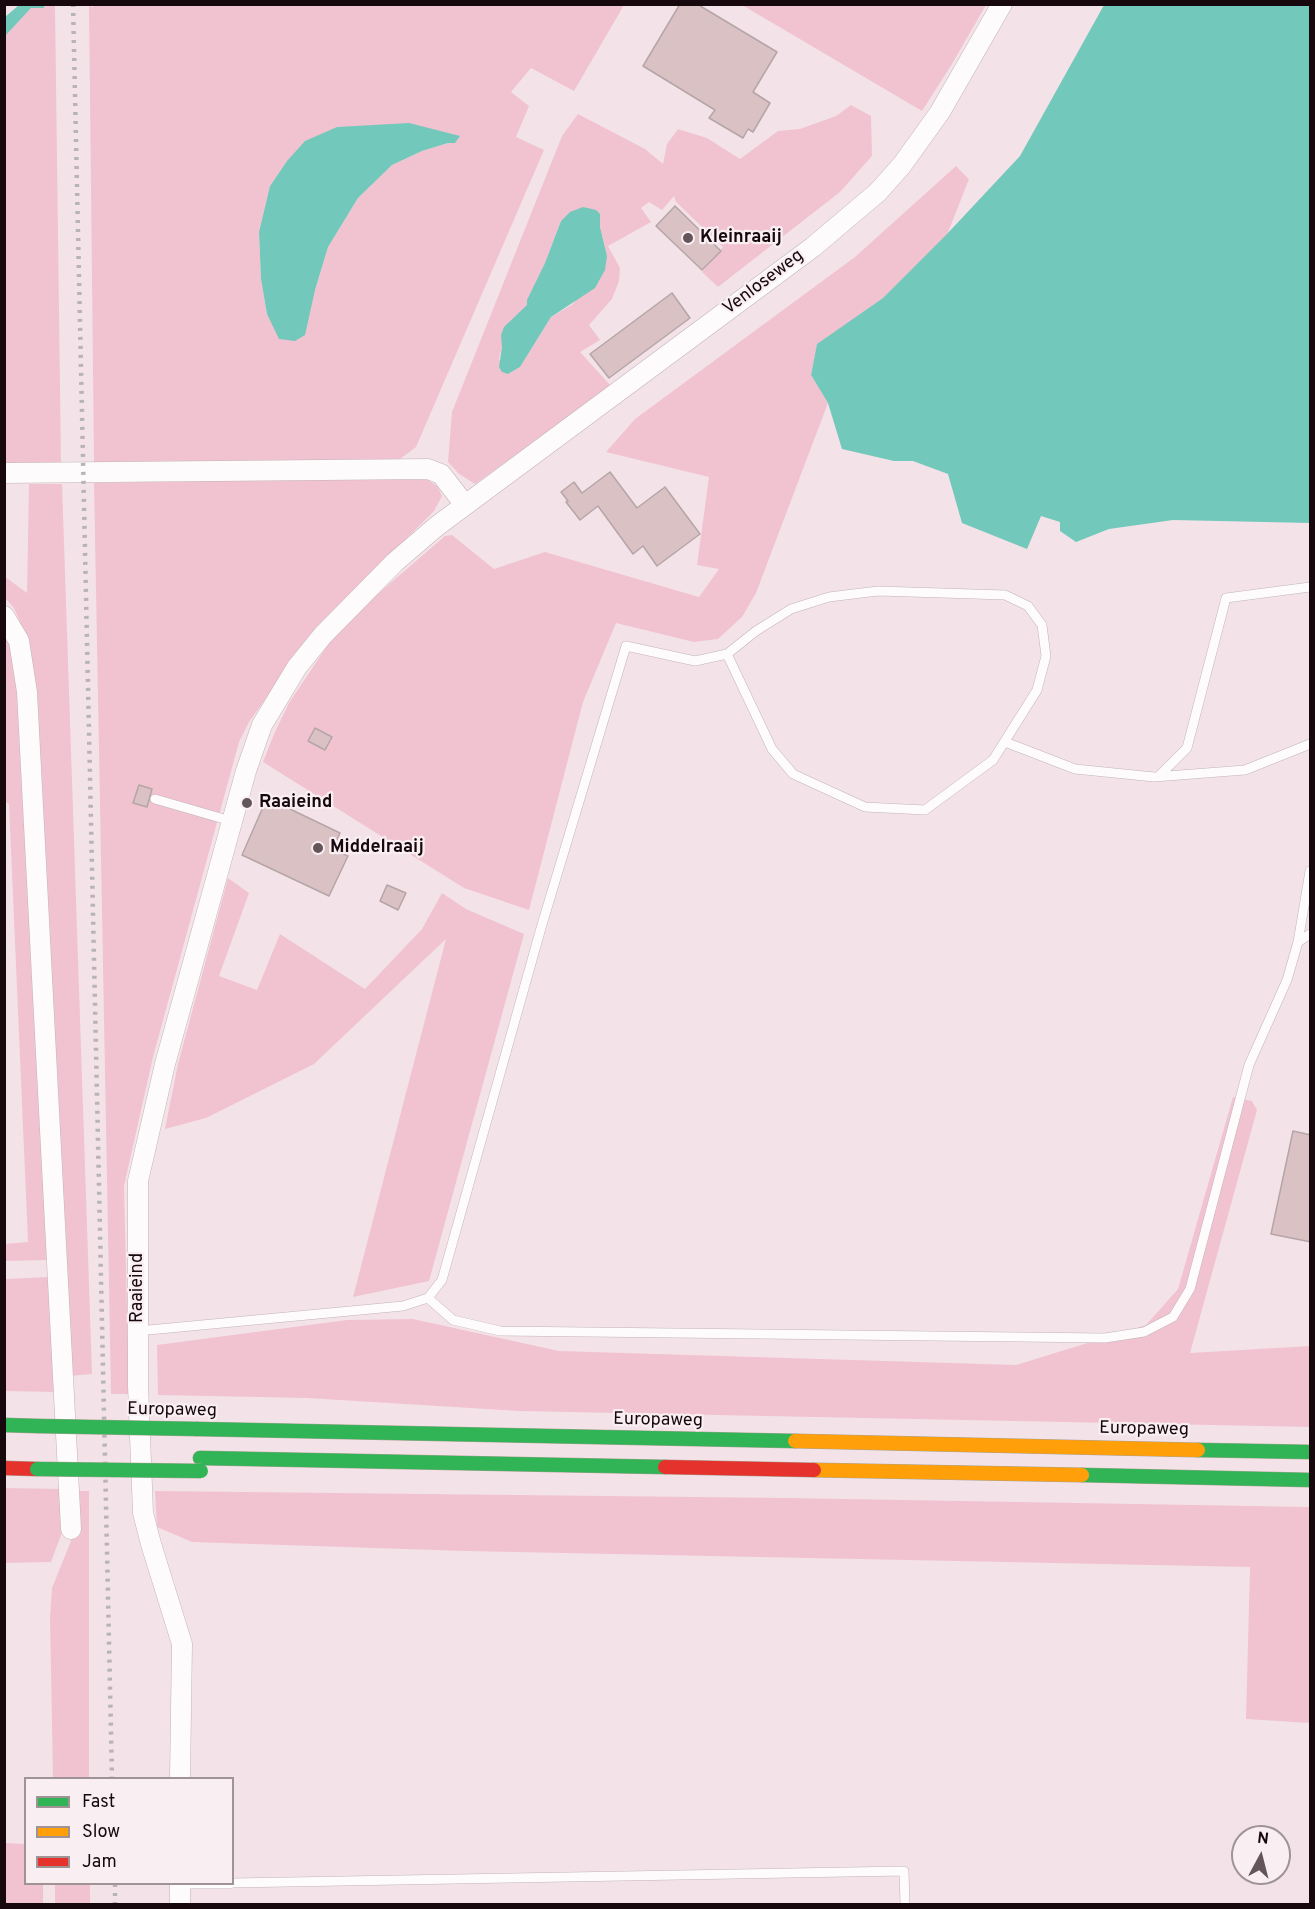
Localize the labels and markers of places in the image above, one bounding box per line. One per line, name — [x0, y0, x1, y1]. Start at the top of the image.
place label: Kleinraaij — [700, 227, 782, 249]
marker: Kleinraaij — [681, 231, 695, 245]
place label: Raaieind — [259, 792, 332, 814]
marker: Raaieind — [240, 796, 254, 810]
place label: Middelraaij — [330, 837, 424, 859]
marker: Middelraaij — [311, 841, 325, 855]

